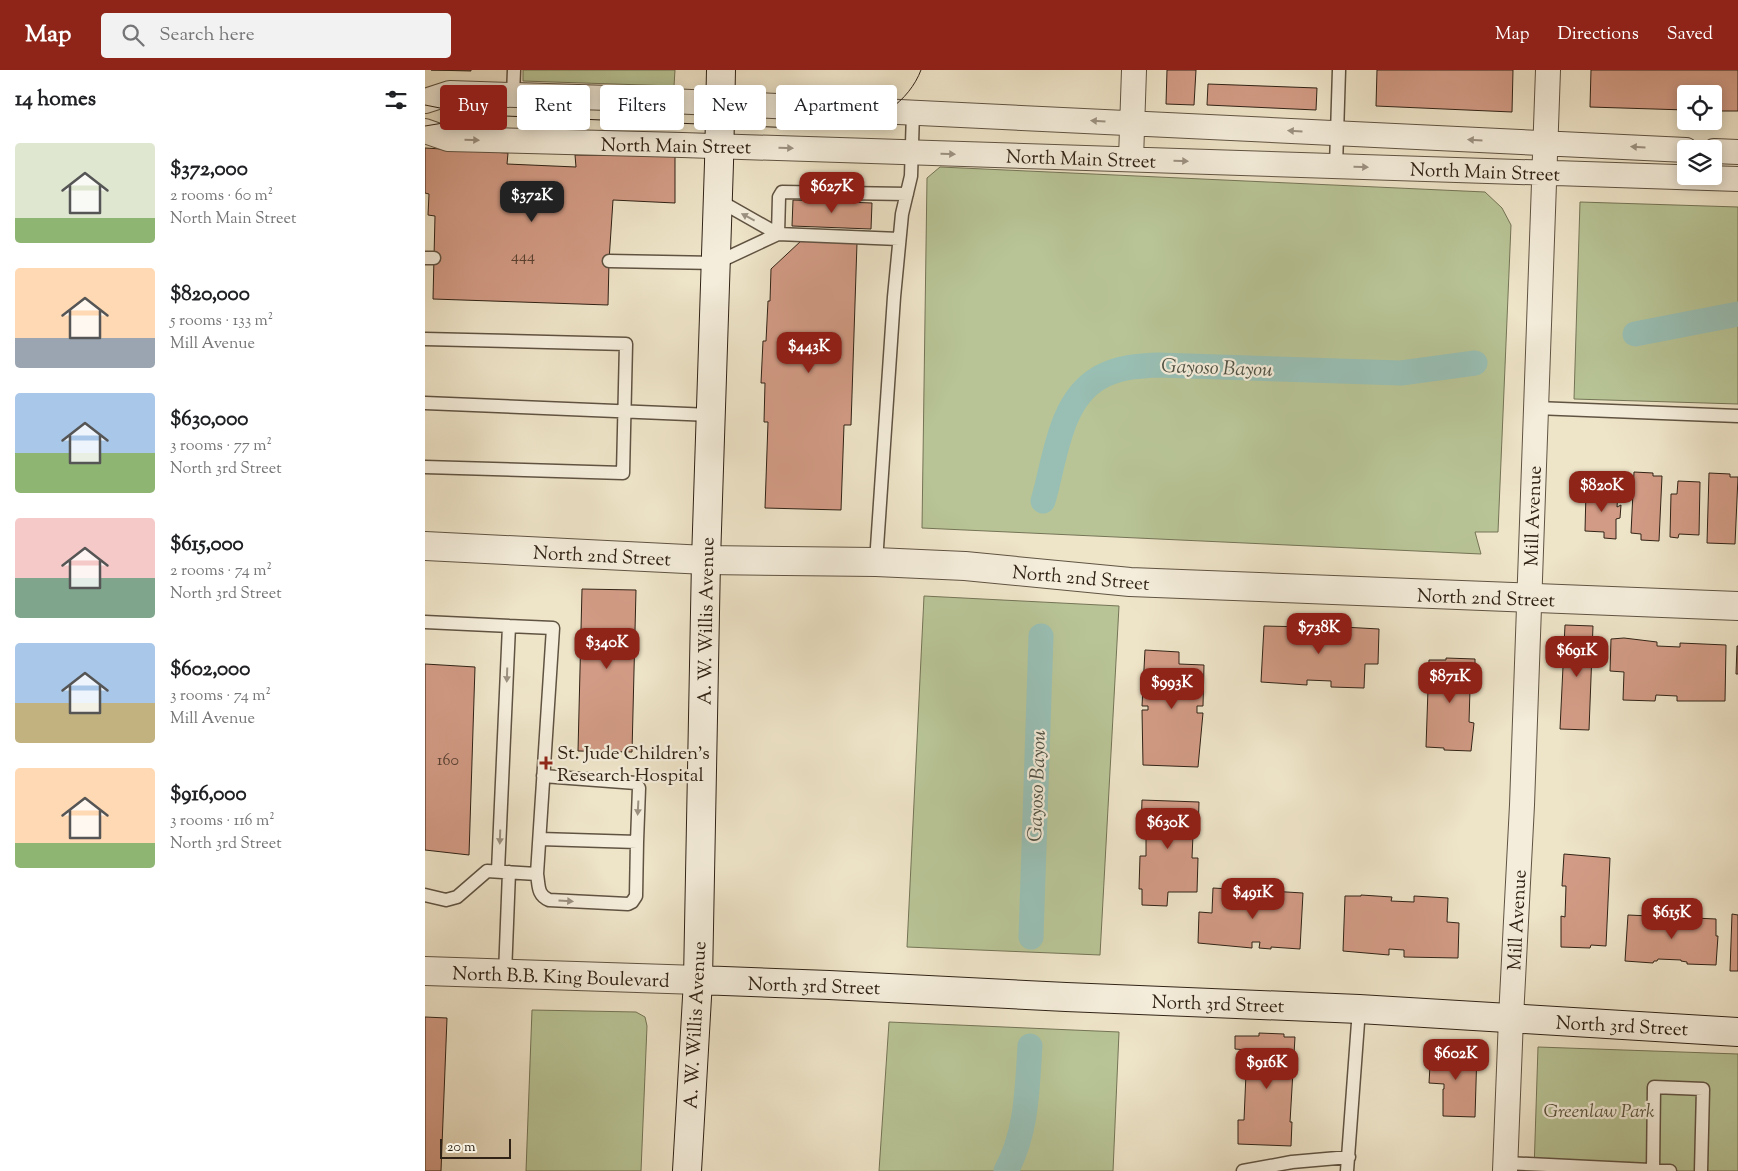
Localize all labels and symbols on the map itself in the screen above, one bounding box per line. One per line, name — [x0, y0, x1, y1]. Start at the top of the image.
one-way arrow — [1090, 117, 1106, 125]
one-way arrow — [1287, 126, 1303, 134]
street label: North Main Street — [601, 133, 752, 162]
one-way arrow — [1467, 135, 1483, 143]
one-way arrow — [464, 136, 480, 144]
one-way arrow — [1629, 143, 1645, 151]
street label: North Main Street — [1005, 144, 1157, 177]
one-way arrow — [778, 145, 794, 153]
one-way arrow — [941, 150, 957, 158]
one-way arrow — [1173, 157, 1189, 165]
street label: North Main Street — [1409, 157, 1561, 190]
one-way arrow — [1353, 163, 1369, 171]
pin: $627K — [797, 172, 867, 214]
pin: $372K — [497, 180, 567, 223]
one-way arrow — [741, 213, 755, 221]
house number: 444 — [511, 246, 535, 269]
pin: $443K — [774, 332, 844, 374]
water label: Gayoso Bayou — [1161, 353, 1274, 386]
street label: Mill Avenue — [1519, 465, 1550, 567]
pin: $820K — [1567, 470, 1637, 513]
street label: A. W. Willis Avenue — [693, 537, 722, 705]
street label: North 2nd Street — [532, 540, 672, 575]
street label: North 2nd Street — [1011, 560, 1151, 599]
street label: North 2nd Street — [1417, 584, 1556, 615]
pin: $738K — [1284, 612, 1354, 655]
pin: $340K — [572, 628, 642, 670]
pin: $691K — [1542, 636, 1612, 678]
pin: $871K — [1415, 662, 1485, 704]
one-way arrow — [502, 667, 510, 683]
pin: $993K — [1137, 668, 1207, 710]
water label: Gayoso Bayou — [1022, 729, 1055, 842]
place label: St. Jude Children's Research Hospital — [557, 741, 710, 790]
house number: 160 — [437, 750, 459, 773]
marker: St. Jude Children's Research Hospital — [539, 756, 553, 770]
one-way arrow — [634, 800, 642, 816]
pin: $630K — [1133, 808, 1203, 850]
one-way arrow — [496, 829, 504, 845]
street label: Mill Avenue — [1502, 869, 1535, 971]
pin: $491K — [1218, 878, 1288, 920]
one-way arrow — [559, 897, 575, 905]
pin: $615K — [1637, 898, 1707, 940]
street label: A. W. Willis Avenue — [679, 940, 714, 1110]
street label: North B.B. King Boulevard — [452, 961, 670, 996]
street label: North 3rd Street — [747, 972, 881, 1003]
street label: North 3rd Street — [1151, 990, 1285, 1021]
street label: North 3rd Street — [1555, 1011, 1689, 1044]
pin: $602K — [1421, 1038, 1491, 1081]
pin: $916K — [1232, 1048, 1302, 1090]
park label: Greenlaw Park — [1543, 1099, 1655, 1126]
scale bar — [440, 1136, 511, 1159]

